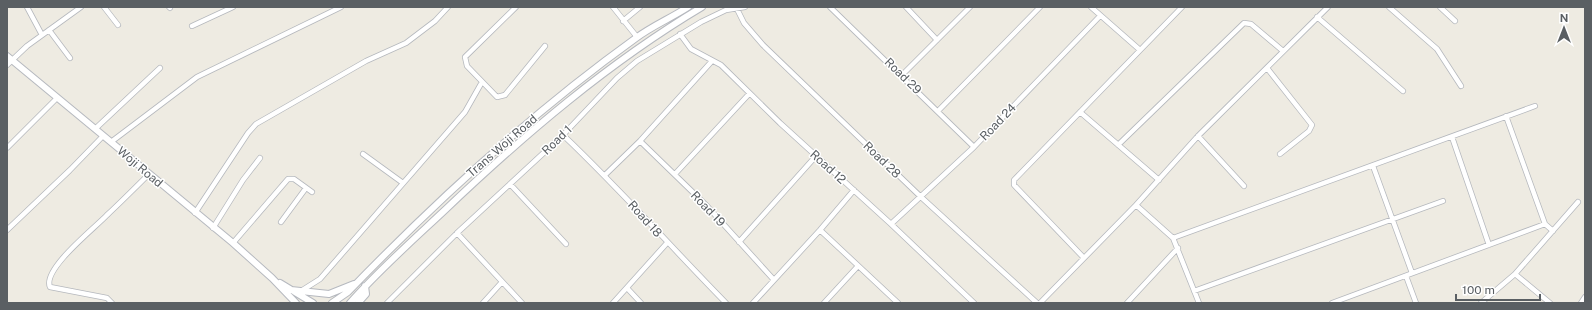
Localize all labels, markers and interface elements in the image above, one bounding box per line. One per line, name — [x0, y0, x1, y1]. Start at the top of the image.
north arrow — [1544, 8, 1584, 48]
text: N — [1560, 12, 1568, 24]
street label: Road 29 — [882, 55, 924, 97]
street label: Road 24 — [977, 100, 1019, 143]
street label: Trans Woji Road — [464, 112, 540, 180]
street label: Road 1 — [539, 122, 575, 158]
street label: Road 28 — [860, 139, 904, 181]
street label: Woji Road — [114, 144, 166, 190]
street label: Road 12 — [807, 147, 849, 187]
street label: Road 19 — [688, 188, 728, 230]
street label: Road 18 — [625, 198, 665, 240]
scale bar — [1456, 276, 1540, 302]
text: 100 m — [1462, 283, 1495, 297]

